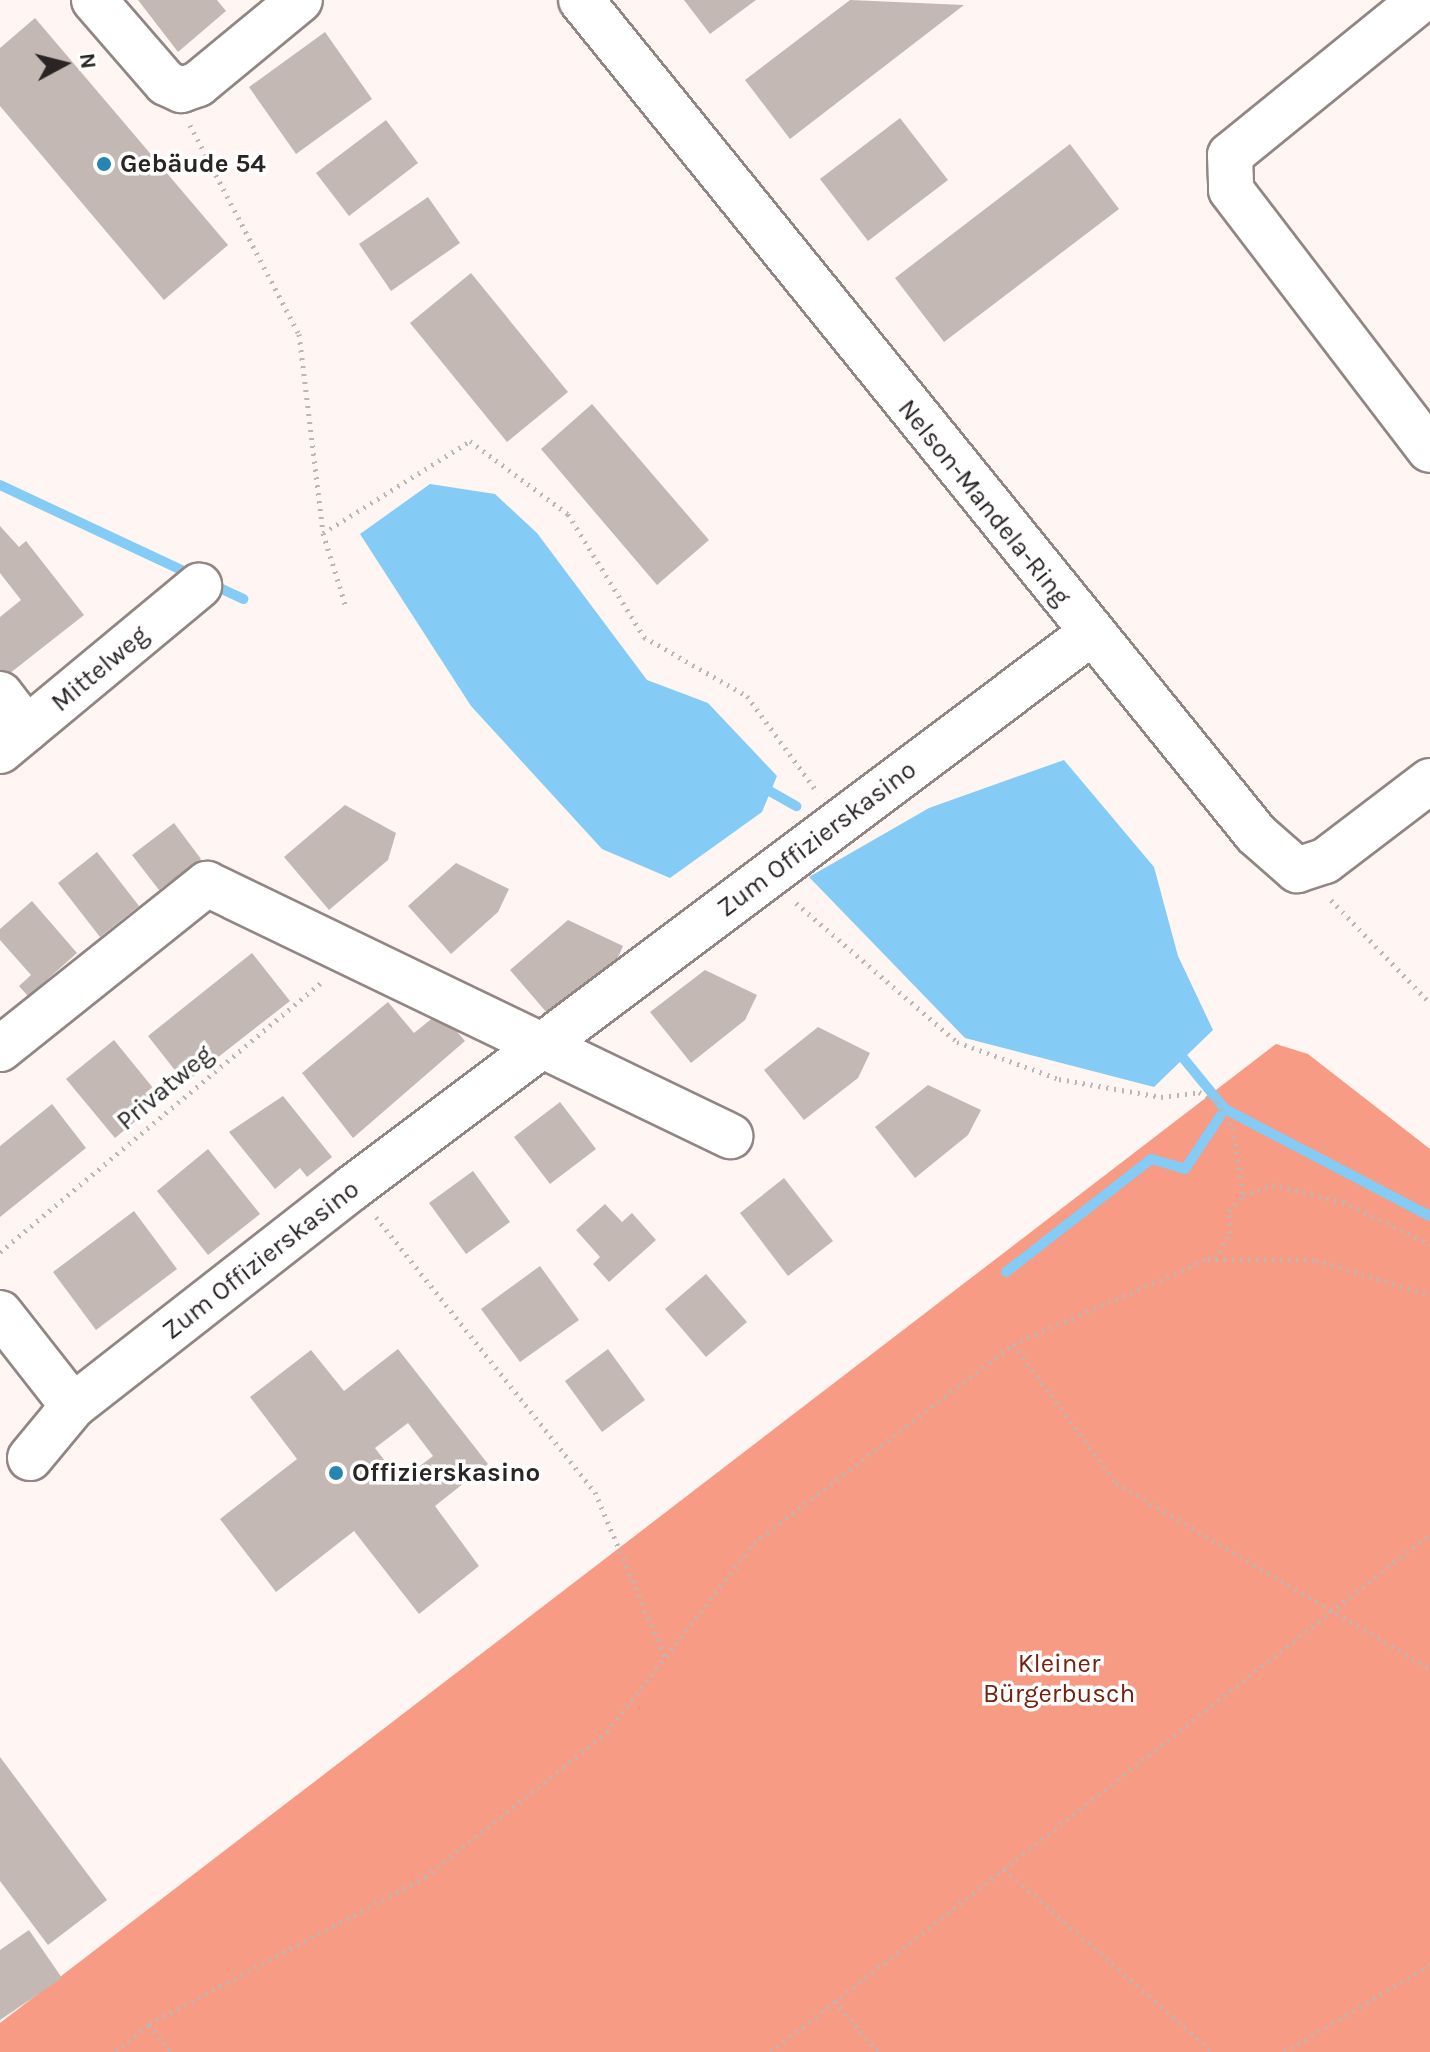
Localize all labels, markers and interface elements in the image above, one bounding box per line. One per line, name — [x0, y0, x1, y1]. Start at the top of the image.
north arrow — [24, 24, 104, 104]
text: N — [74, 52, 102, 70]
place label: Gebäude 54 — [120, 148, 266, 180]
marker: Gebäude 54 — [95, 155, 113, 173]
street label: Nelson-Mandela-Ring — [891, 394, 1077, 612]
street label: Mittelweg — [45, 620, 155, 718]
street label: Zum Offizierskasino — [711, 754, 923, 924]
street label: Privatweg — [111, 1039, 219, 1137]
street label: Zum Offizierskasino — [157, 1174, 365, 1346]
place label: Offizierskasino — [352, 1457, 540, 1489]
marker: Offizierskasino — [327, 1464, 345, 1482]
park label: Kleiner Bürgerbusch — [983, 1648, 1135, 1710]

